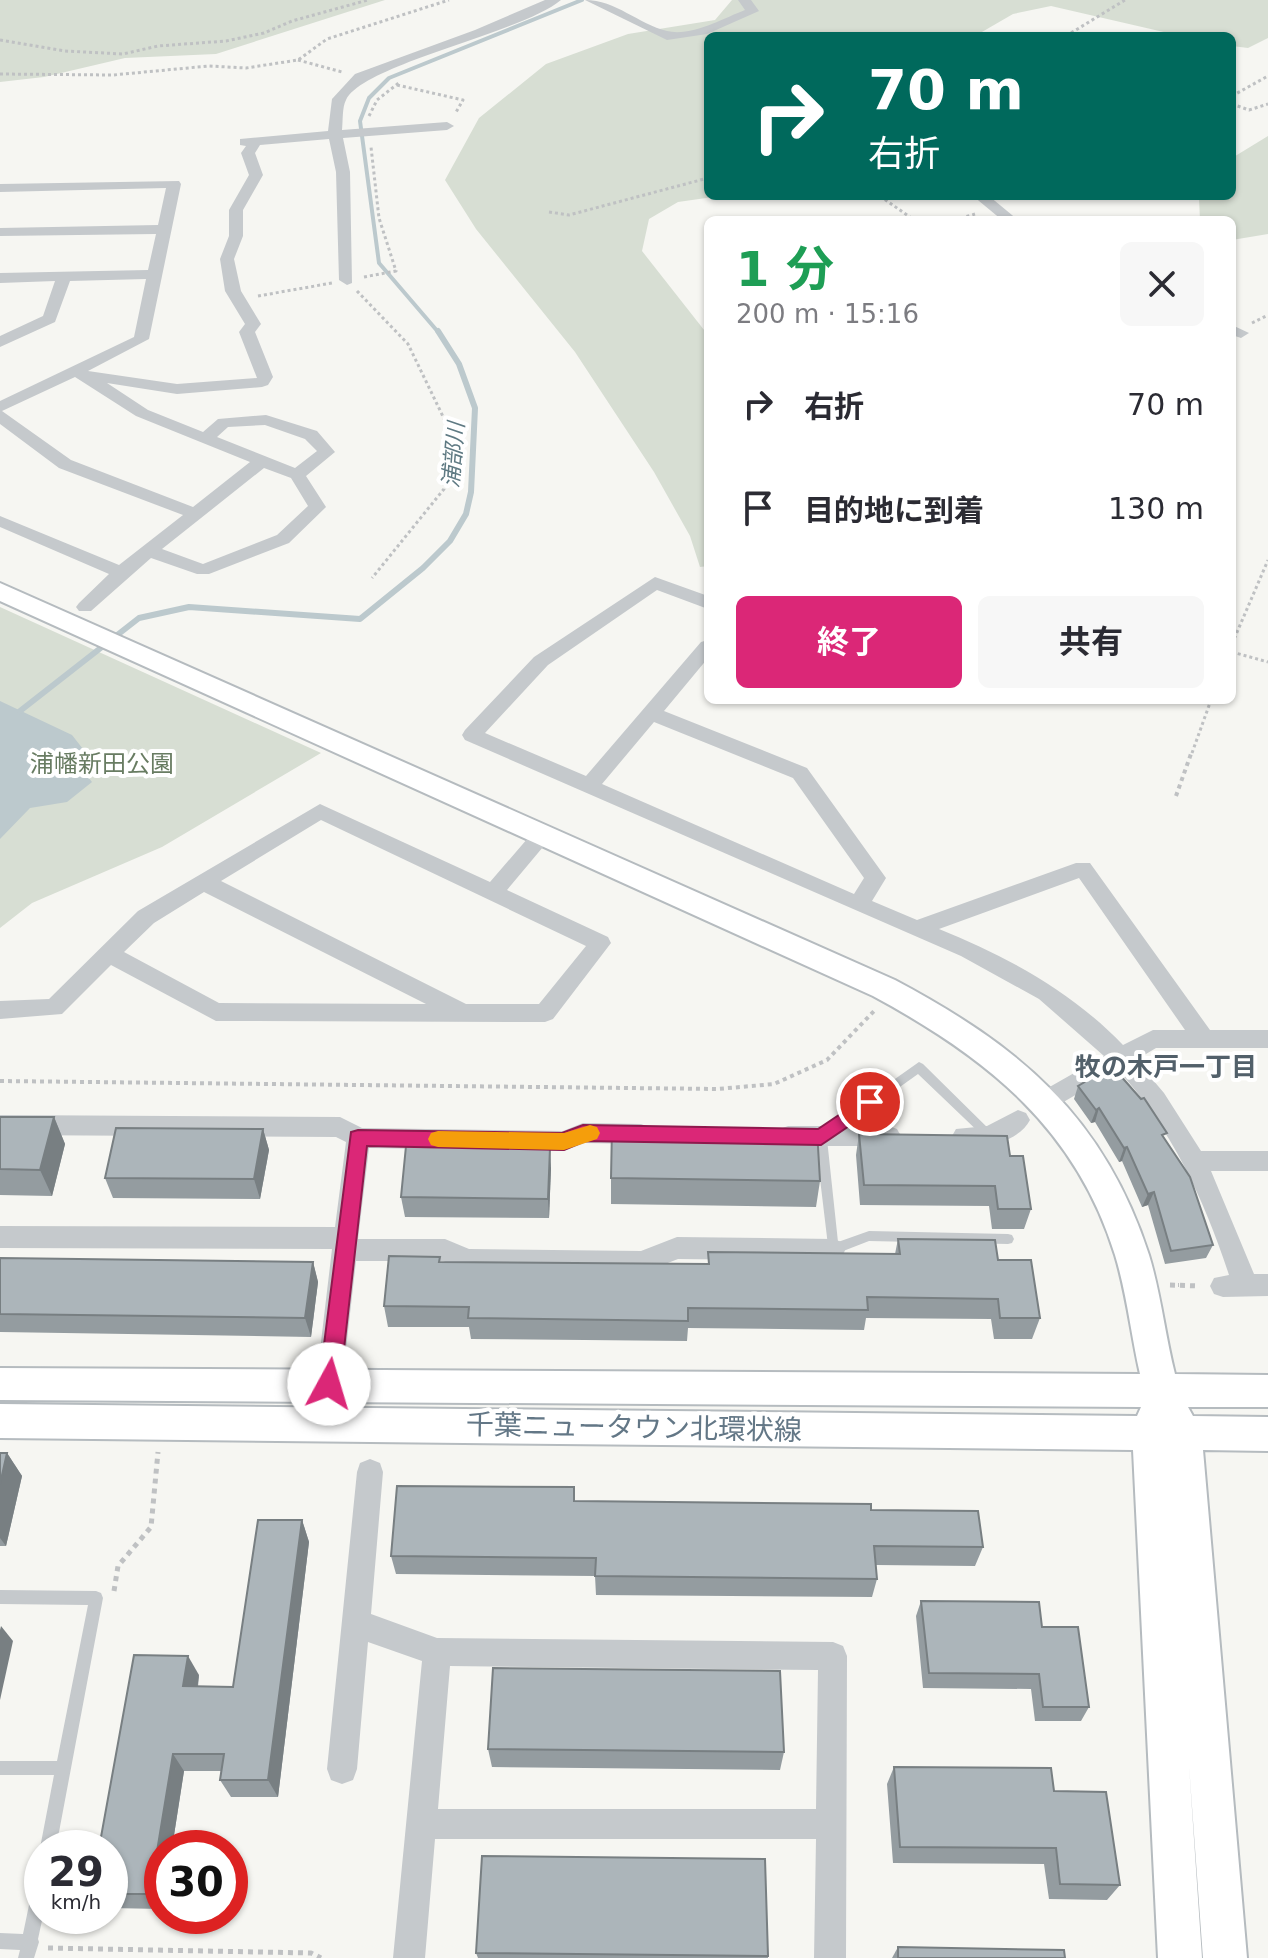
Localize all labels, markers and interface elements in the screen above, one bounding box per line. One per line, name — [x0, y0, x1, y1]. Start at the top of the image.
text: 70 m — [868, 57, 1024, 122]
icon: right — [736, 64, 840, 168]
text: 右折 — [868, 133, 940, 174]
text: 1 分 — [736, 241, 834, 297]
button: close — [1120, 242, 1204, 326]
text: 200 m · 15:16 — [736, 299, 919, 329]
icon: right — [736, 382, 780, 426]
text: 70 m — [1127, 387, 1204, 422]
text: 右折 — [804, 389, 864, 424]
water label: 浦部川 — [438, 419, 469, 489]
icon: arrive — [736, 486, 780, 530]
text: 130 m — [1108, 491, 1204, 526]
text: 目的地に到着 — [804, 493, 984, 528]
button: 終了 — [736, 596, 962, 688]
button: 共有 — [978, 596, 1204, 688]
park label: 浦幡新田公園 — [30, 750, 174, 778]
district label: 牧の木戸一丁目 — [1075, 1052, 1257, 1082]
pin — [836, 1068, 904, 1136]
icon: arrive — [848, 1080, 892, 1124]
position arrow — [287, 1342, 371, 1426]
street label: 千葉ニュータウン北環状線 — [466, 1408, 802, 1447]
speed limit sign: 30 — [144, 1830, 248, 1934]
text: 29 — [48, 1849, 104, 1895]
text: km/h — [51, 1890, 101, 1914]

